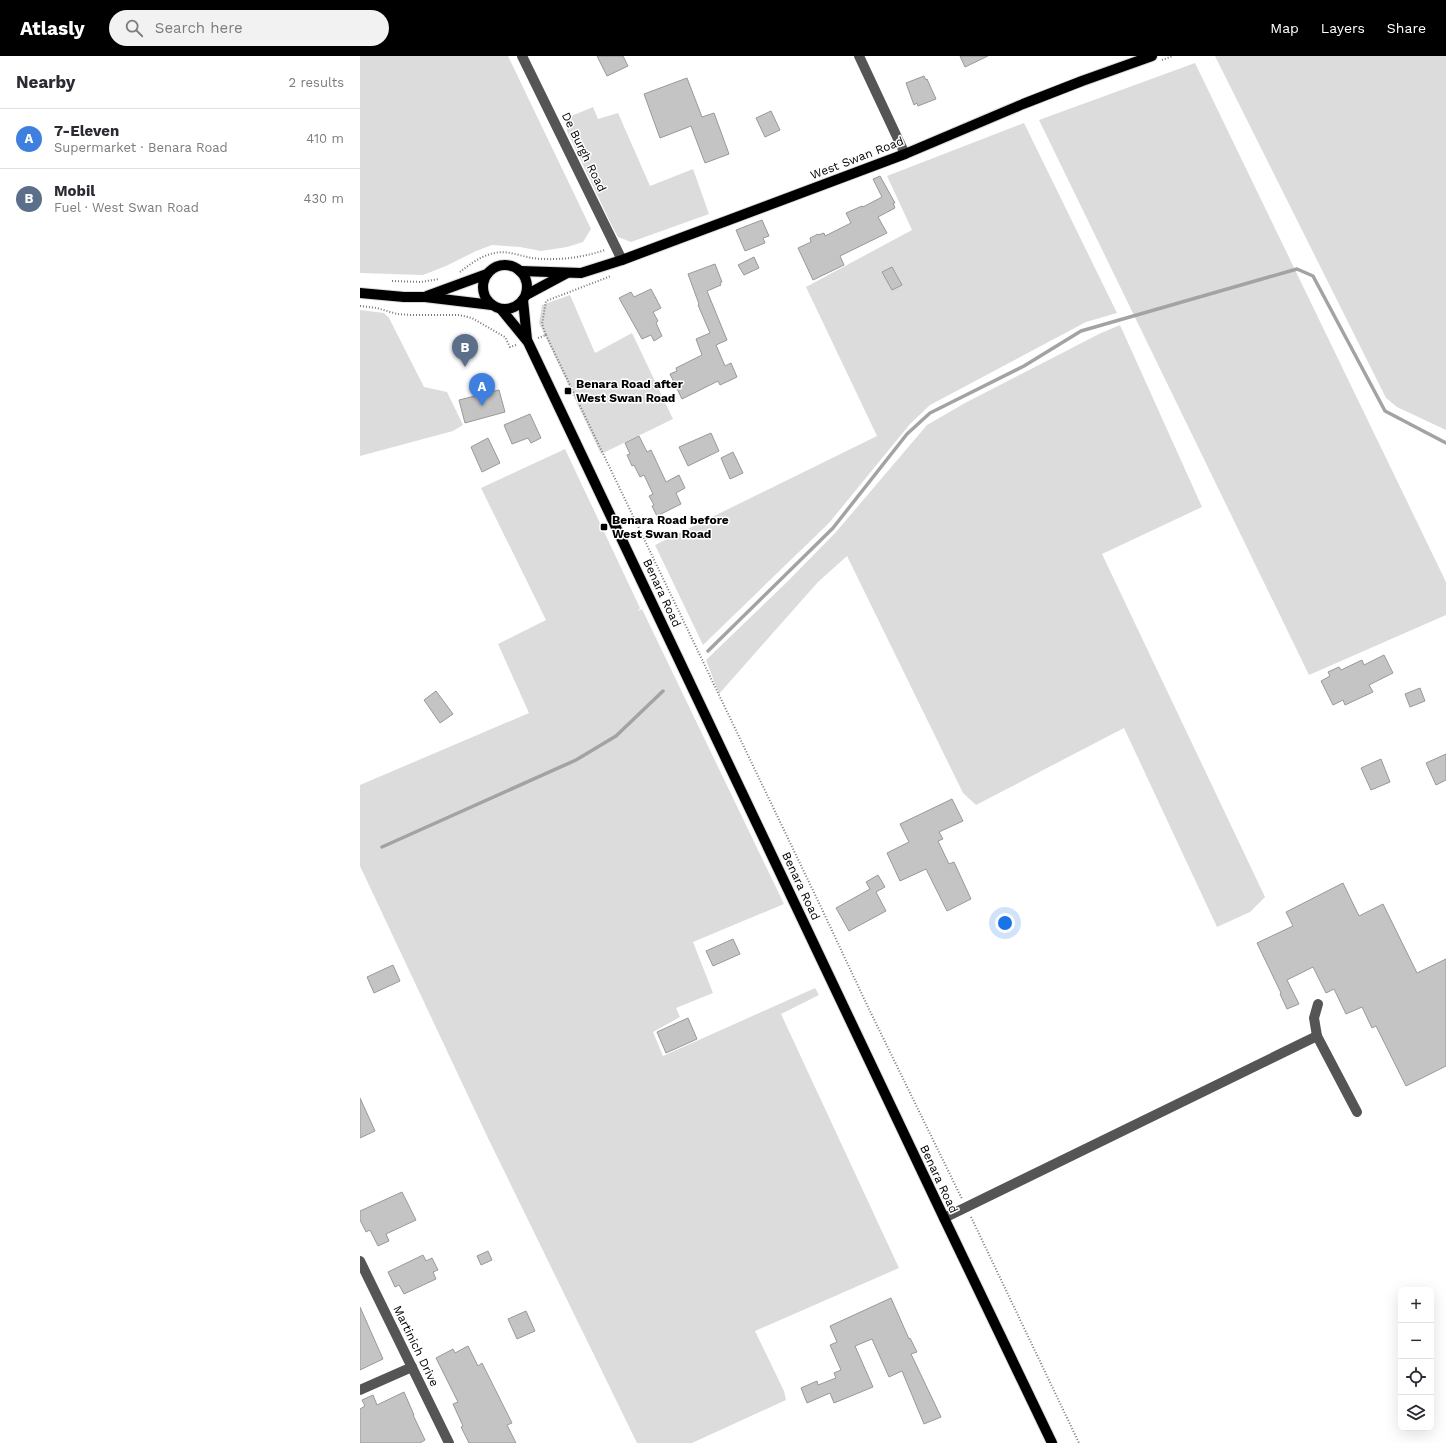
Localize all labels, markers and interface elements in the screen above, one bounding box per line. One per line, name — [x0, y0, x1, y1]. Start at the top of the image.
search box — [109, 10, 389, 46]
text: Atlasly — [20, 17, 85, 40]
icon: search — [123, 17, 145, 39]
text: Search here — [155, 19, 243, 37]
text: Map — [1270, 20, 1299, 36]
text: Layers — [1321, 20, 1365, 36]
text: Share — [1387, 20, 1426, 36]
text: Nearby — [16, 72, 75, 92]
text: 2 results — [289, 75, 344, 90]
street label: De Burgh Road — [559, 110, 609, 194]
text: 7-Eleven — [54, 122, 119, 140]
text: A — [25, 131, 33, 146]
text: 410 m — [306, 131, 344, 146]
street label: West Swan Road — [808, 134, 906, 182]
text: Supermarket · Benara Road — [54, 140, 228, 155]
text: Mobil — [54, 182, 95, 200]
text: B — [25, 191, 33, 206]
text: 430 m — [304, 191, 344, 206]
text: Fuel · West Swan Road — [54, 200, 199, 215]
pin: B — [452, 334, 478, 367]
pin: A — [469, 373, 495, 406]
place label: Benara Road after West Swan Road — [576, 377, 684, 405]
marker: Benara Road after West Swan Road — [563, 386, 573, 396]
place label: Benara Road before West Swan Road — [612, 513, 729, 541]
marker: Benara Road before West Swan Road — [599, 522, 609, 532]
street label: Benara Road — [640, 557, 684, 629]
street label: Benara Road — [779, 850, 823, 922]
your location — [995, 913, 1015, 933]
street label: Benara Road — [917, 1143, 961, 1215]
map controls — [1398, 1287, 1434, 1431]
button: + — [1398, 1287, 1434, 1323]
street label: Martinich Drive — [390, 1303, 442, 1389]
button: − — [1398, 1323, 1434, 1359]
button: locate — [1398, 1359, 1434, 1395]
button: layers — [1398, 1395, 1434, 1431]

